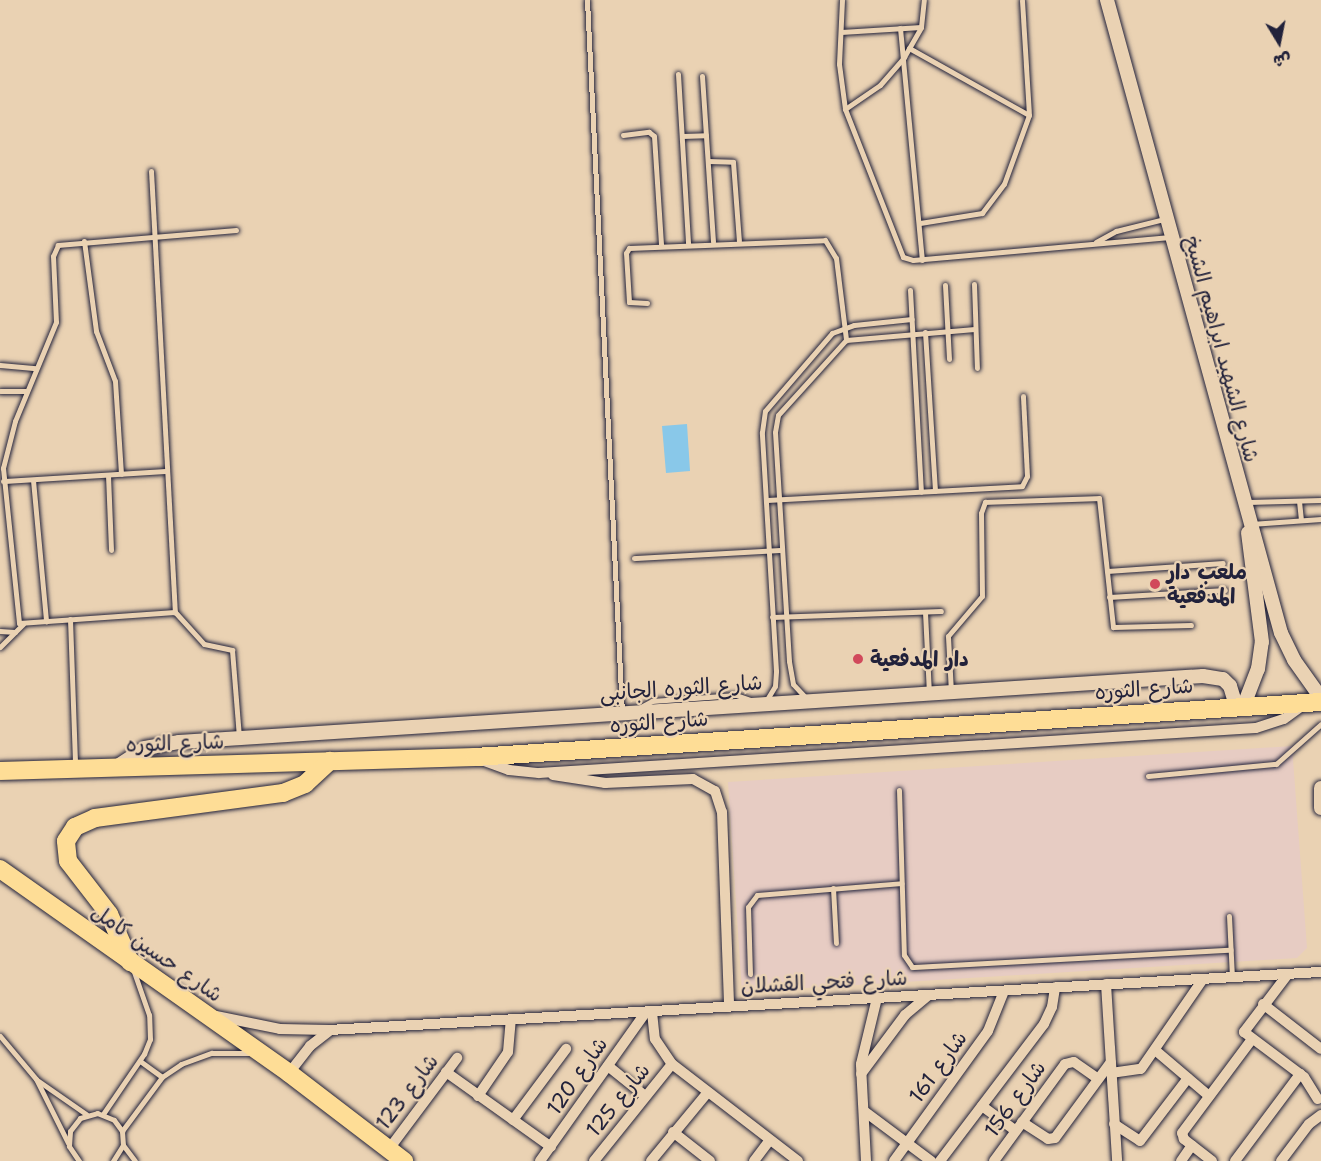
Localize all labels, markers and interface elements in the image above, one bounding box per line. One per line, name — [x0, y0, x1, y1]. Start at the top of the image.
north arrow — [1249, 12, 1309, 72]
text: ش — [1272, 48, 1293, 72]
street label: شارع الشهيد ابراهيم الشيخ — [1180, 233, 1264, 465]
place label: ملعب دار المدفعية — [1167, 559, 1247, 609]
marker: ملعب دار المدفعية — [1148, 577, 1162, 591]
place label: دار المدفعية — [870, 646, 969, 672]
marker: دار المدفعية — [851, 652, 865, 666]
street label: شارع الثوره الجانبى — [599, 670, 763, 706]
street label: شارع الثوره — [1094, 673, 1194, 705]
street label: شارع الثوره — [609, 706, 709, 738]
street label: شارع الثوره — [125, 729, 225, 757]
street label: شارع حسين كامل — [87, 899, 227, 1007]
street label: شارع فتحي القشلان — [740, 965, 908, 999]
street label: شارع 161 — [904, 1026, 972, 1108]
street label: شارع 120 — [541, 1032, 613, 1120]
street label: شارع 123 — [370, 1049, 444, 1135]
street label: شارع 156 — [979, 1056, 1051, 1142]
street label: شارع 125 — [581, 1058, 655, 1142]

